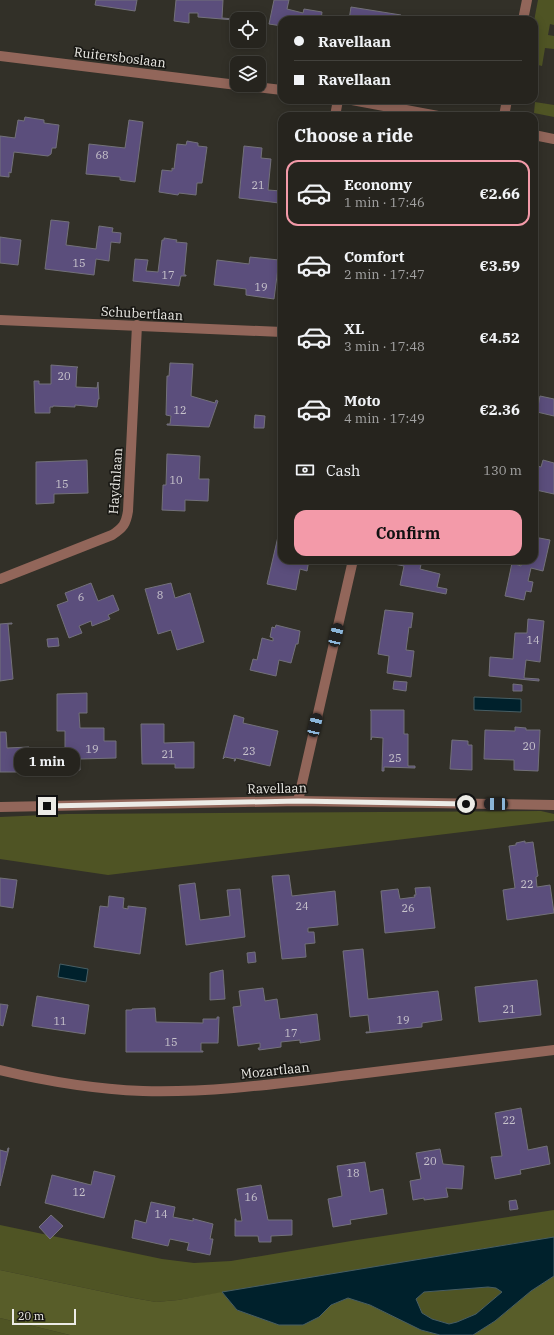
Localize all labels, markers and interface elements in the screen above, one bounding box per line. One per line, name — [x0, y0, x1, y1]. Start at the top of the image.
map controls — [230, 12, 266, 92]
button: locate — [230, 12, 266, 48]
text: Ravellaan — [318, 32, 391, 51]
street label: Ruitersboslaan — [73, 43, 167, 72]
button: layers — [230, 56, 266, 92]
text: Ravellaan — [318, 70, 391, 89]
text: Choose a ride — [294, 124, 413, 147]
house number: 68 — [95, 148, 109, 162]
icon: car — [296, 175, 332, 211]
text: Economy — [344, 175, 412, 194]
house number: 21 — [251, 178, 265, 192]
text: €2.66 — [479, 184, 520, 203]
text: 1 min · 17:46 — [344, 194, 425, 211]
icon: car — [296, 247, 332, 283]
text: Comfort — [344, 247, 404, 266]
house number: 15 — [72, 256, 86, 270]
text: €3.59 — [479, 256, 520, 275]
text: 2 min · 17:47 — [344, 266, 425, 283]
house number: 17 — [161, 268, 175, 282]
house number: 19 — [254, 280, 268, 294]
street label: Schubertlaan — [100, 303, 183, 324]
icon: car — [296, 319, 332, 355]
text: XL — [344, 319, 364, 338]
text: €4.52 — [479, 328, 520, 347]
text: 3 min · 17:48 — [344, 338, 425, 355]
house number: 20 — [57, 369, 71, 383]
icon: car — [296, 391, 332, 427]
text: Moto — [344, 391, 381, 410]
text: €2.36 — [479, 400, 520, 419]
house number: 12 — [173, 403, 187, 417]
text: 4 min · 17:49 — [344, 410, 425, 427]
street label: Haydnlaan — [105, 447, 126, 515]
icon: cash — [294, 459, 316, 481]
text: Cash — [326, 461, 360, 480]
text: 130 m — [483, 462, 522, 479]
house number: 10 — [169, 473, 183, 487]
house number: 15 — [55, 477, 69, 491]
button: Confirm — [294, 510, 522, 556]
house number: 8 — [157, 588, 163, 602]
house number: 6 — [78, 590, 84, 604]
car — [327, 622, 345, 648]
house number: 14 — [526, 633, 540, 647]
car — [306, 712, 324, 738]
house number: 20 — [522, 739, 536, 753]
house number: 19 — [85, 742, 99, 756]
house number: 23 — [242, 744, 256, 758]
house number: 21 — [161, 747, 175, 761]
callout: 1 min — [14, 748, 80, 776]
house number: 25 — [388, 751, 402, 765]
text: 1 min — [29, 753, 65, 770]
street label: Ravellaan — [247, 779, 307, 798]
route start — [457, 795, 475, 813]
route end — [38, 797, 56, 815]
car — [484, 798, 508, 810]
house number: 22 — [520, 877, 534, 891]
house number: 24 — [295, 899, 309, 913]
house number: 26 — [401, 901, 415, 915]
house number: 21 — [502, 1002, 516, 1016]
house number: 19 — [396, 1013, 410, 1027]
house number: 11 — [53, 1014, 67, 1028]
house number: 17 — [284, 1026, 298, 1040]
house number: 15 — [164, 1035, 178, 1049]
street label: Mozartlaan — [240, 1058, 310, 1083]
house number: 22 — [502, 1113, 516, 1127]
house number: 20 — [423, 1154, 437, 1168]
house number: 18 — [346, 1166, 360, 1180]
house number: 12 — [72, 1185, 86, 1199]
house number: 16 — [244, 1190, 258, 1204]
house number: 14 — [154, 1207, 168, 1221]
scale bar — [12, 1307, 76, 1326]
text: 20 m — [18, 1309, 44, 1323]

